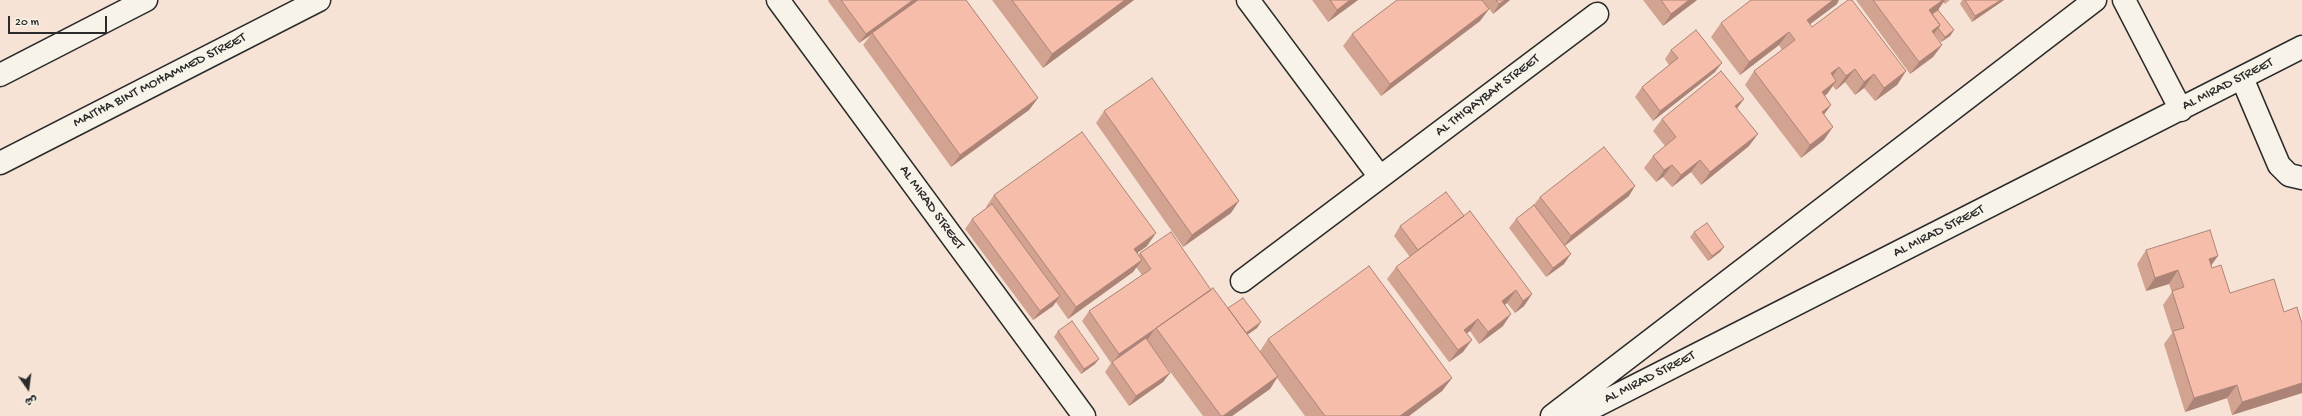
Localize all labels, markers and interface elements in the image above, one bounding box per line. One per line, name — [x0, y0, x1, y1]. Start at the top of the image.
scale bar — [10, 8, 109, 34]
text: 20 m — [15, 16, 39, 30]
street label: MAITHA BINT MOHAMMED STREET — [71, 30, 249, 132]
street label: AL THIQAYBAH STREET — [1432, 51, 1544, 141]
street label: AL MIRAD STREET — [2180, 55, 2276, 115]
street label: AL MIRAD STREET — [895, 163, 967, 253]
street label: AL MIRAD STREET — [1891, 202, 1987, 262]
street label: AL MIRAD STREET — [1602, 348, 1698, 408]
north arrow — [8, 368, 48, 408]
text: ش — [24, 392, 38, 407]

